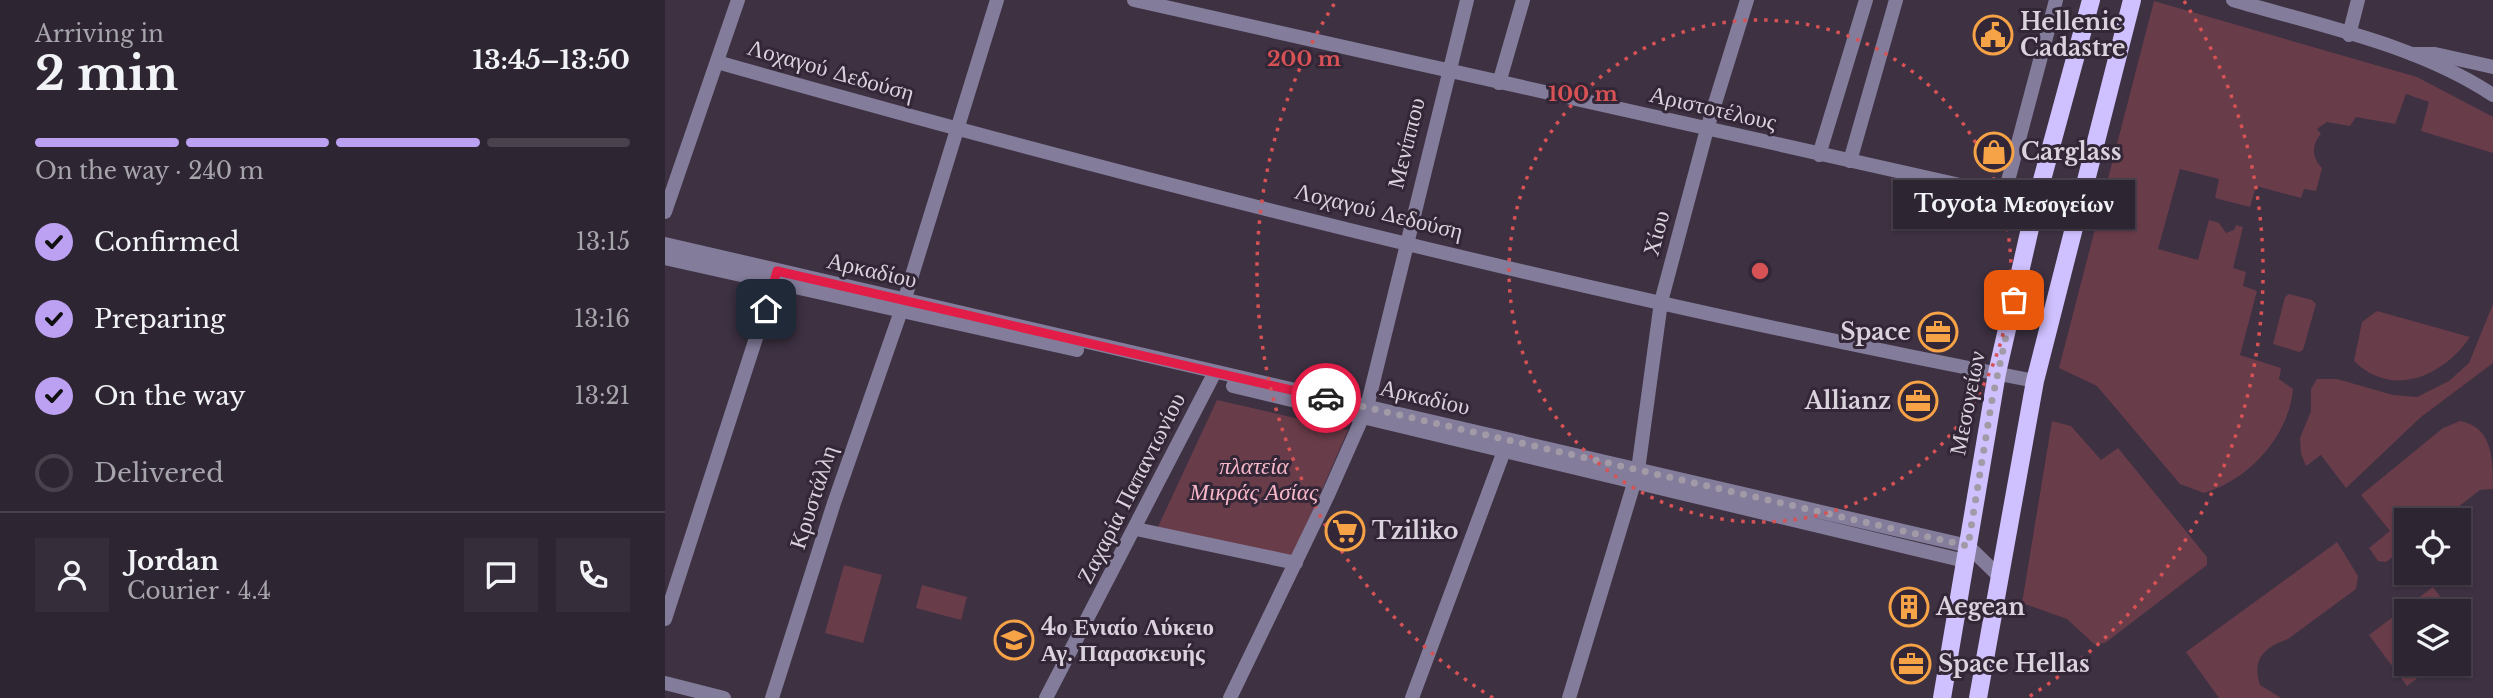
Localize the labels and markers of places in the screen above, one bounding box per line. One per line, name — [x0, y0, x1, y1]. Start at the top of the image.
place label: Hellenic Cadastre — [2020, 8, 2126, 62]
public building icon: Hellenic Cadastre — [1972, 14, 2014, 56]
shop icon: Carglass — [1973, 131, 2015, 173]
place label: Carglass — [2021, 138, 2121, 166]
callout: Toyota Μεσογείων — [1893, 181, 2135, 230]
centre of rings — [1748, 259, 1772, 283]
pin — [1984, 270, 2044, 330]
pin — [736, 279, 796, 339]
office icon: Space — [1917, 311, 1959, 353]
place label: Space — [1840, 318, 1911, 346]
office icon: Allianz — [1897, 380, 1939, 422]
place label: Allianz — [1804, 387, 1891, 415]
supermarket icon: Tziliko — [1324, 510, 1366, 552]
place label: Tziliko — [1372, 517, 1458, 545]
building icon: Aegean — [1888, 586, 1930, 628]
place label: Aegean — [1935, 593, 2025, 621]
place label: 4ο Ενιαίο Λύκειο Αγ. Παρασκευής — [1041, 613, 1214, 667]
school or university icon: 4ο Ενιαίο Λύκειο Αγ. Παρασκευής — [993, 619, 1035, 661]
office icon: Space Hellas — [1890, 643, 1932, 685]
place label: Space Hellas — [1938, 650, 2090, 678]

